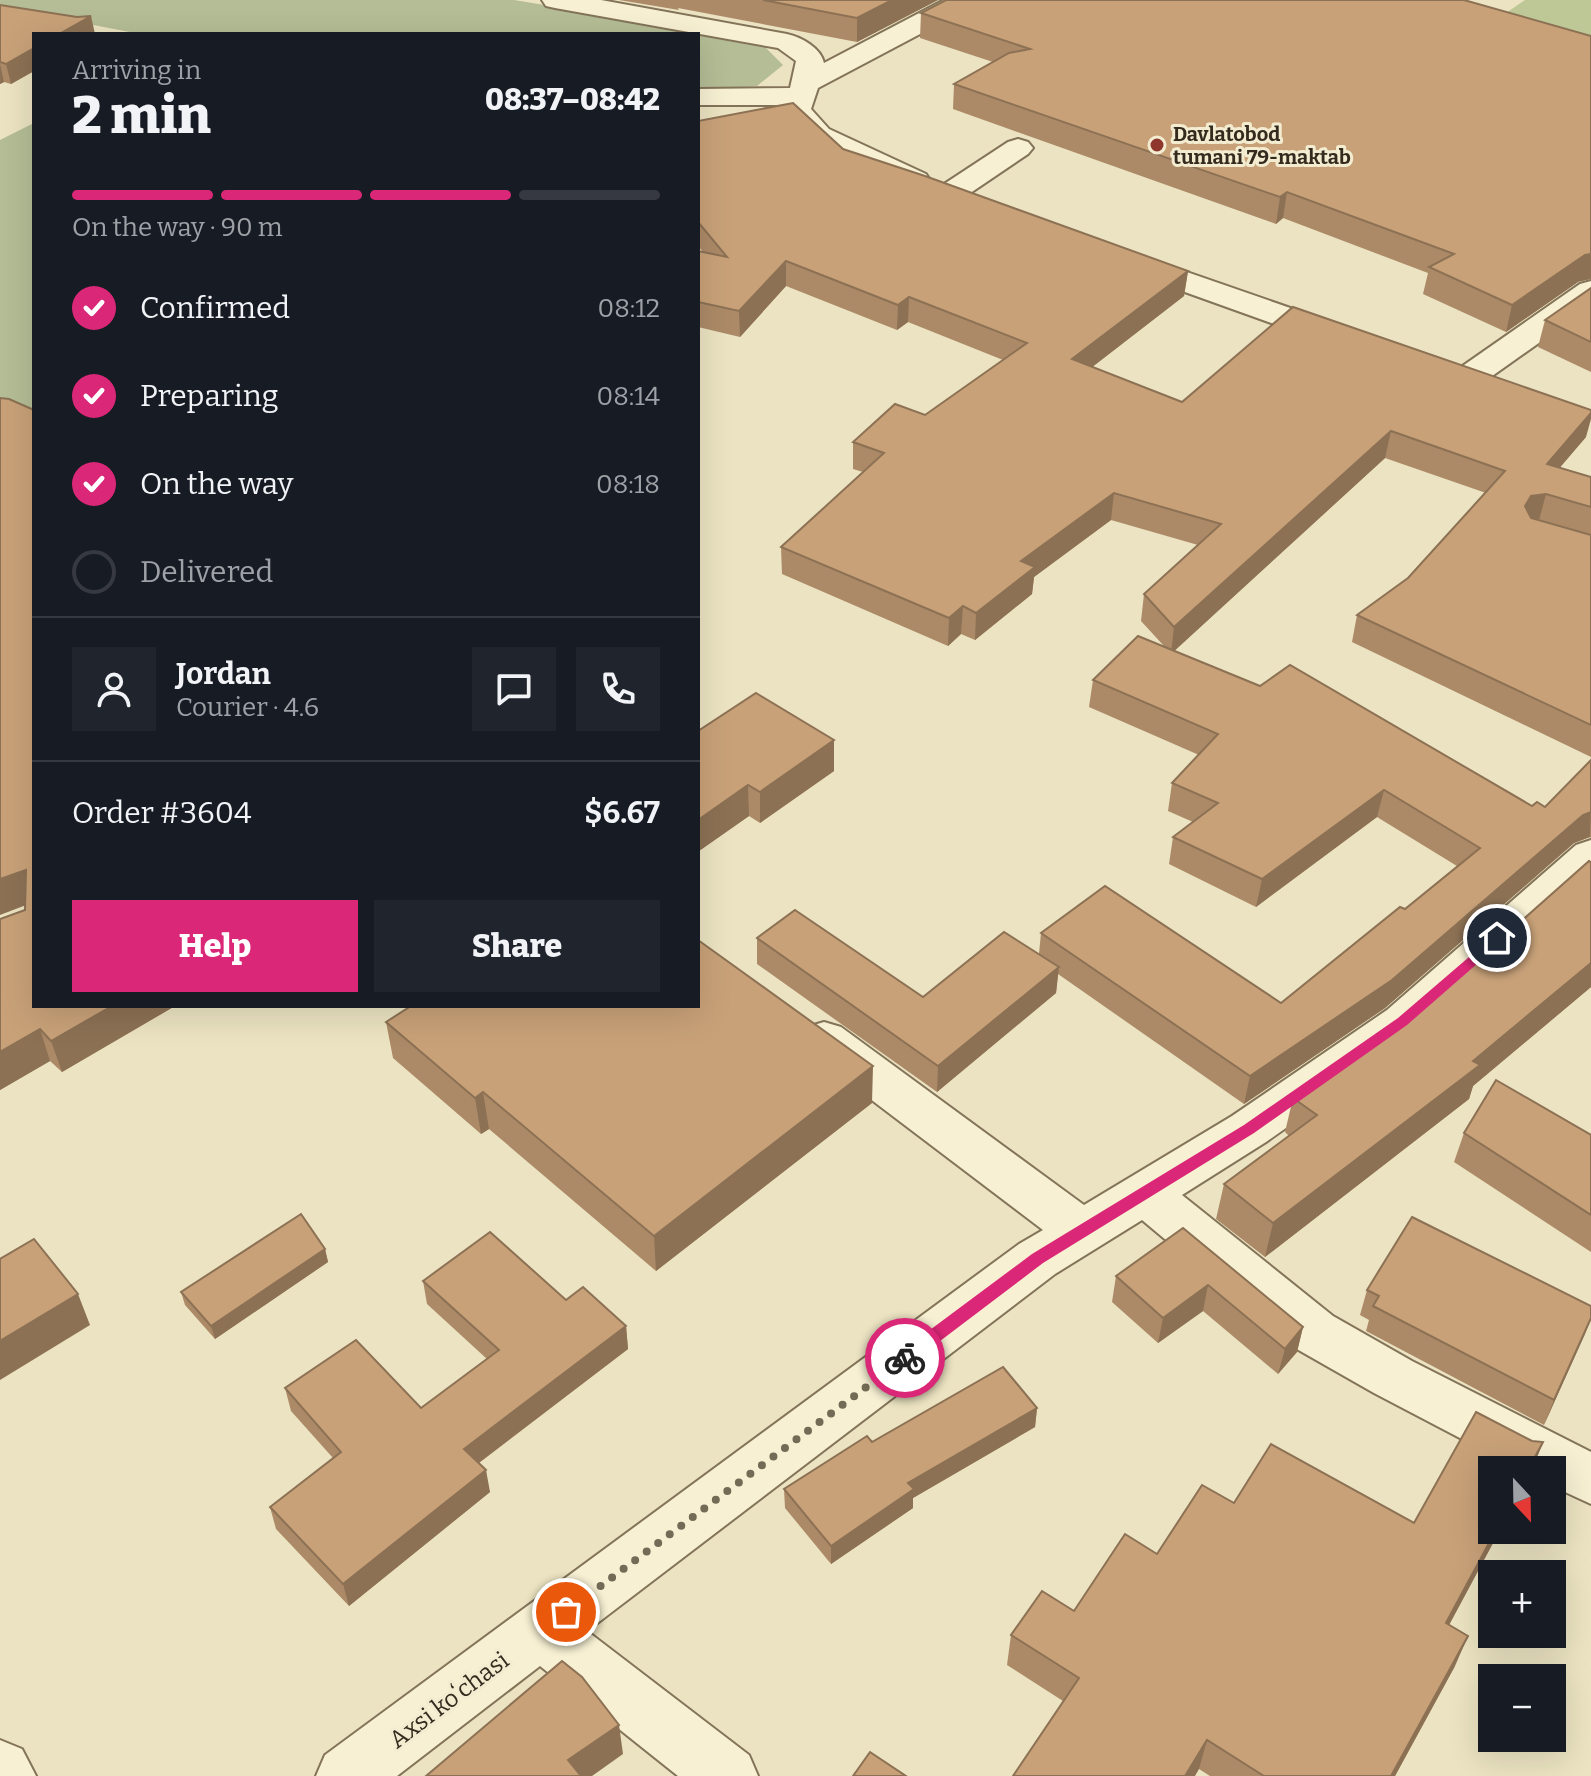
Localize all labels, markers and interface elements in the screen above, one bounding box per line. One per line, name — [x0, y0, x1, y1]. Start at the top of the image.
text: Arriving in — [72, 55, 201, 86]
text: 08:37–08:42 — [485, 82, 660, 118]
text: 2 min — [72, 84, 211, 147]
place label: Davlatobod tumani 79-maktab — [1173, 122, 1351, 169]
marker: Davlatobod tumani 79-maktab — [1148, 136, 1166, 154]
text: On the way · 90 m — [72, 212, 283, 243]
icon: check — [72, 286, 116, 330]
text: Confirmed — [140, 290, 290, 326]
text: 08:12 — [598, 293, 660, 324]
icon: check — [72, 374, 116, 418]
text: Preparing — [140, 378, 278, 414]
text: 08:14 — [596, 381, 660, 412]
icon: check — [72, 462, 116, 506]
text: On the way — [140, 466, 293, 502]
text: 08:18 — [596, 469, 660, 500]
text: Delivered — [140, 554, 273, 590]
button: person — [72, 647, 156, 731]
button: chat — [472, 647, 556, 731]
button: phone — [576, 647, 660, 731]
text: Jordan — [176, 656, 271, 692]
text: Courier · 4.6 — [176, 692, 319, 723]
text: Order #3604 — [72, 795, 251, 831]
text: $6.67 — [584, 795, 660, 831]
button: Help — [72, 900, 358, 992]
button: Share — [374, 900, 660, 992]
pin — [1463, 904, 1531, 972]
icon: home — [1475, 916, 1519, 960]
courier — [865, 1318, 945, 1398]
icon: bike — [883, 1336, 927, 1380]
north arrow — [1478, 1456, 1566, 1544]
map controls — [1478, 1456, 1566, 1752]
button: + — [1478, 1560, 1566, 1648]
pin — [532, 1578, 600, 1646]
icon: bag — [544, 1590, 588, 1634]
street label: Axsi koʻchasi — [384, 1646, 514, 1754]
button: − — [1478, 1664, 1566, 1752]

